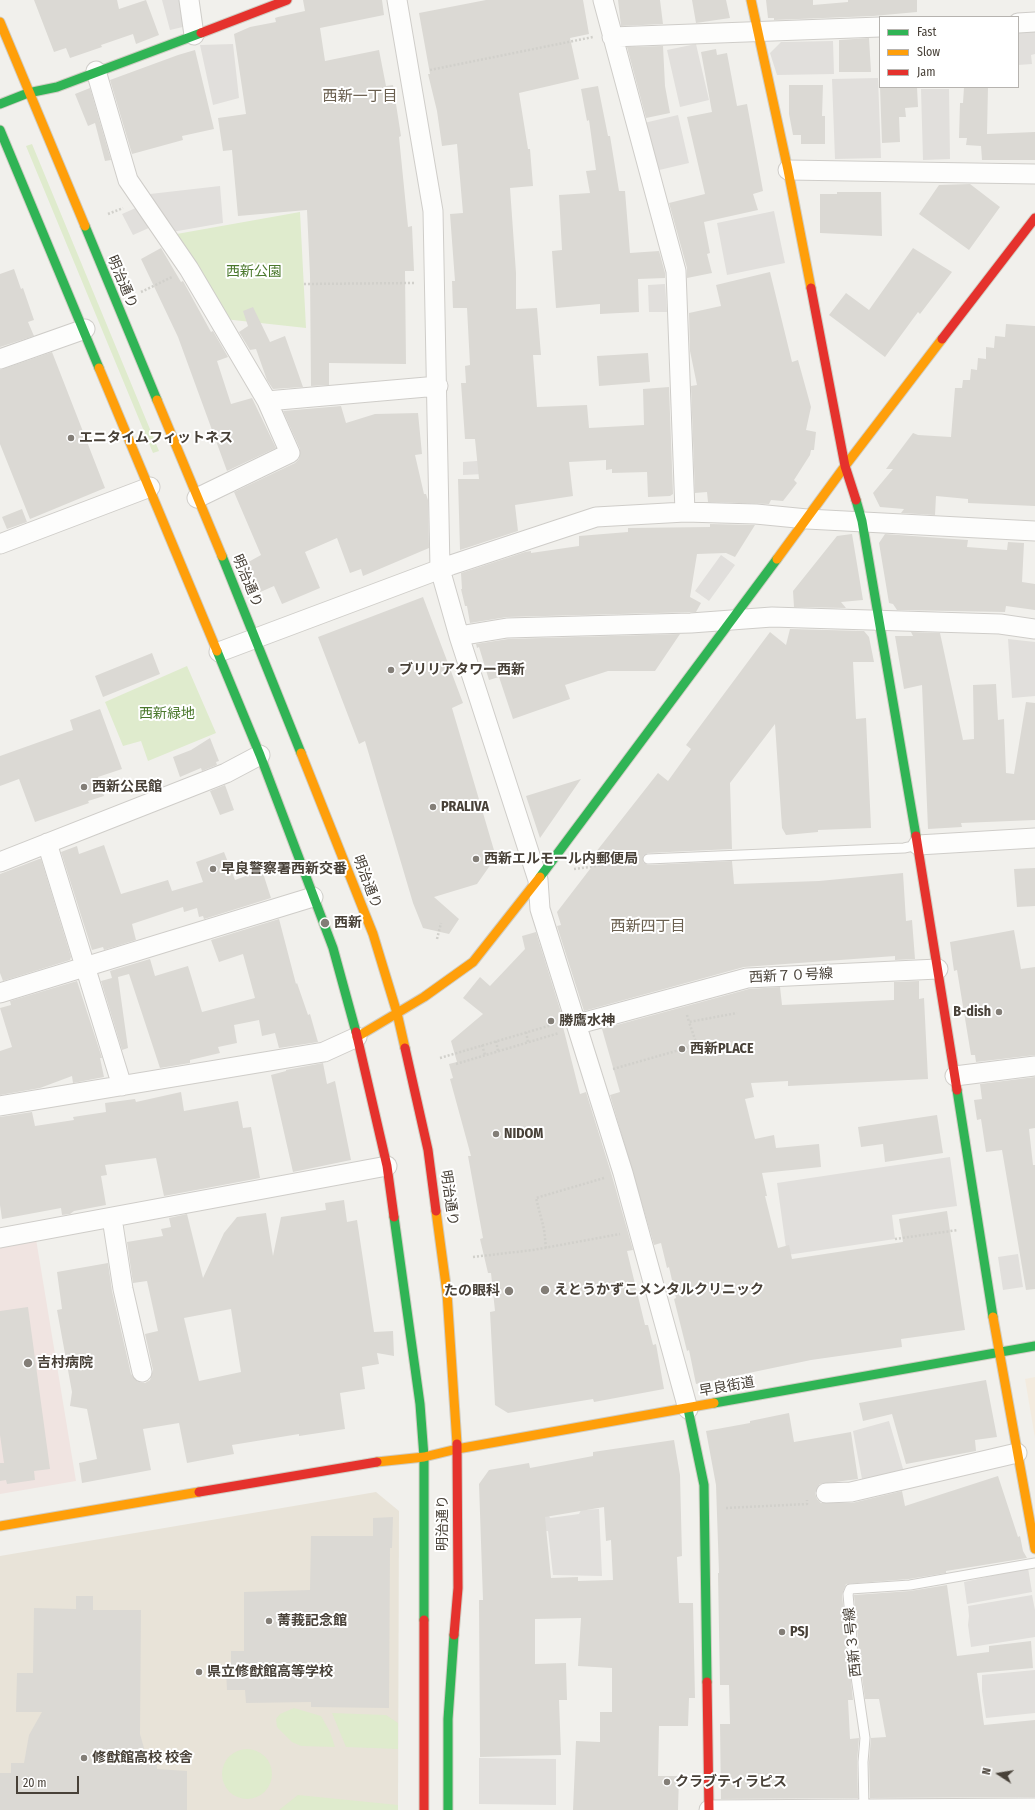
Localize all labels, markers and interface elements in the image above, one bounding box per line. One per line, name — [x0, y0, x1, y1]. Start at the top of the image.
legend — [879, 16, 1019, 88]
text: Fast — [917, 25, 936, 39]
text: Slow — [917, 45, 940, 59]
text: Jam — [917, 65, 935, 79]
district label: 西新一丁目 — [323, 88, 397, 106]
street label: 明治通り — [103, 253, 141, 311]
park label: 西新公園 — [226, 264, 282, 280]
place label: エニタイムフィットネス — [79, 430, 233, 446]
marker: エニタイムフィットネス — [66, 433, 76, 443]
street label: 明治通り — [228, 552, 266, 610]
place label: ブリリアタワー西新 — [399, 662, 525, 678]
marker: ブリリアタワー西新 — [386, 665, 396, 675]
park label: 西新緑地 — [139, 706, 195, 722]
place label: 西新公民館 — [92, 779, 162, 795]
marker: 西新公民館 — [79, 782, 89, 792]
place label: PRALIVA — [441, 799, 489, 815]
marker: PRALIVA — [428, 802, 438, 812]
place label: 西新エルモール内郵便局 — [484, 851, 638, 867]
street label: 明治通り — [349, 853, 385, 911]
marker: 西新エルモール内郵便局 — [471, 854, 481, 864]
place label: 早良警察署西新交番 — [221, 861, 347, 877]
marker: 早良警察署西新交番 — [208, 864, 218, 874]
place label: 西新 — [334, 915, 362, 931]
marker: 西新 — [319, 917, 331, 929]
district label: 西新四丁目 — [611, 918, 685, 936]
street label: 西新７０号線 — [749, 965, 833, 987]
place label: B-dish — [953, 1004, 991, 1020]
marker: B-dish — [994, 1007, 1004, 1017]
place label: 勝鷹水神 — [559, 1013, 615, 1029]
marker: 勝鷹水神 — [546, 1016, 556, 1026]
place label: 西新PLACE — [690, 1041, 754, 1057]
marker: 西新PLACE — [677, 1044, 687, 1054]
place label: NIDOM — [504, 1126, 543, 1142]
marker: NIDOM — [491, 1129, 501, 1139]
street label: 明治通り — [437, 1169, 461, 1227]
place label: えとうかずこメンタルクリニック — [554, 1282, 764, 1298]
place label: たの眼科 — [444, 1283, 500, 1299]
marker: えとうかずこメンタルクリニック — [539, 1284, 551, 1296]
marker: たの眼科 — [503, 1285, 515, 1297]
place label: 吉村病院 — [37, 1355, 93, 1371]
marker: 吉村病院 — [22, 1357, 34, 1369]
street label: 早良街道 — [698, 1374, 756, 1400]
street label: 明治通り — [435, 1495, 451, 1551]
street label: 西新３号線 — [841, 1606, 865, 1678]
place label: 菁莪記念館 — [277, 1613, 347, 1629]
marker: 菁莪記念館 — [264, 1616, 274, 1626]
place label: PSJ — [790, 1624, 809, 1640]
marker: PSJ — [777, 1627, 787, 1637]
place label: 県立修猷館高等学校 — [207, 1664, 333, 1680]
marker: 県立修猷館高等学校 — [194, 1667, 204, 1677]
place label: 修猷館高校 校舎 — [92, 1750, 193, 1766]
marker: 修猷館高校 校舎 — [79, 1753, 89, 1763]
north arrow — [979, 1754, 1019, 1794]
text: N — [980, 1767, 994, 1776]
scale bar — [18, 1768, 81, 1794]
place label: クラブティラピス — [675, 1774, 787, 1790]
text: 20 m — [23, 1776, 47, 1790]
marker: クラブティラピス — [662, 1777, 672, 1787]

